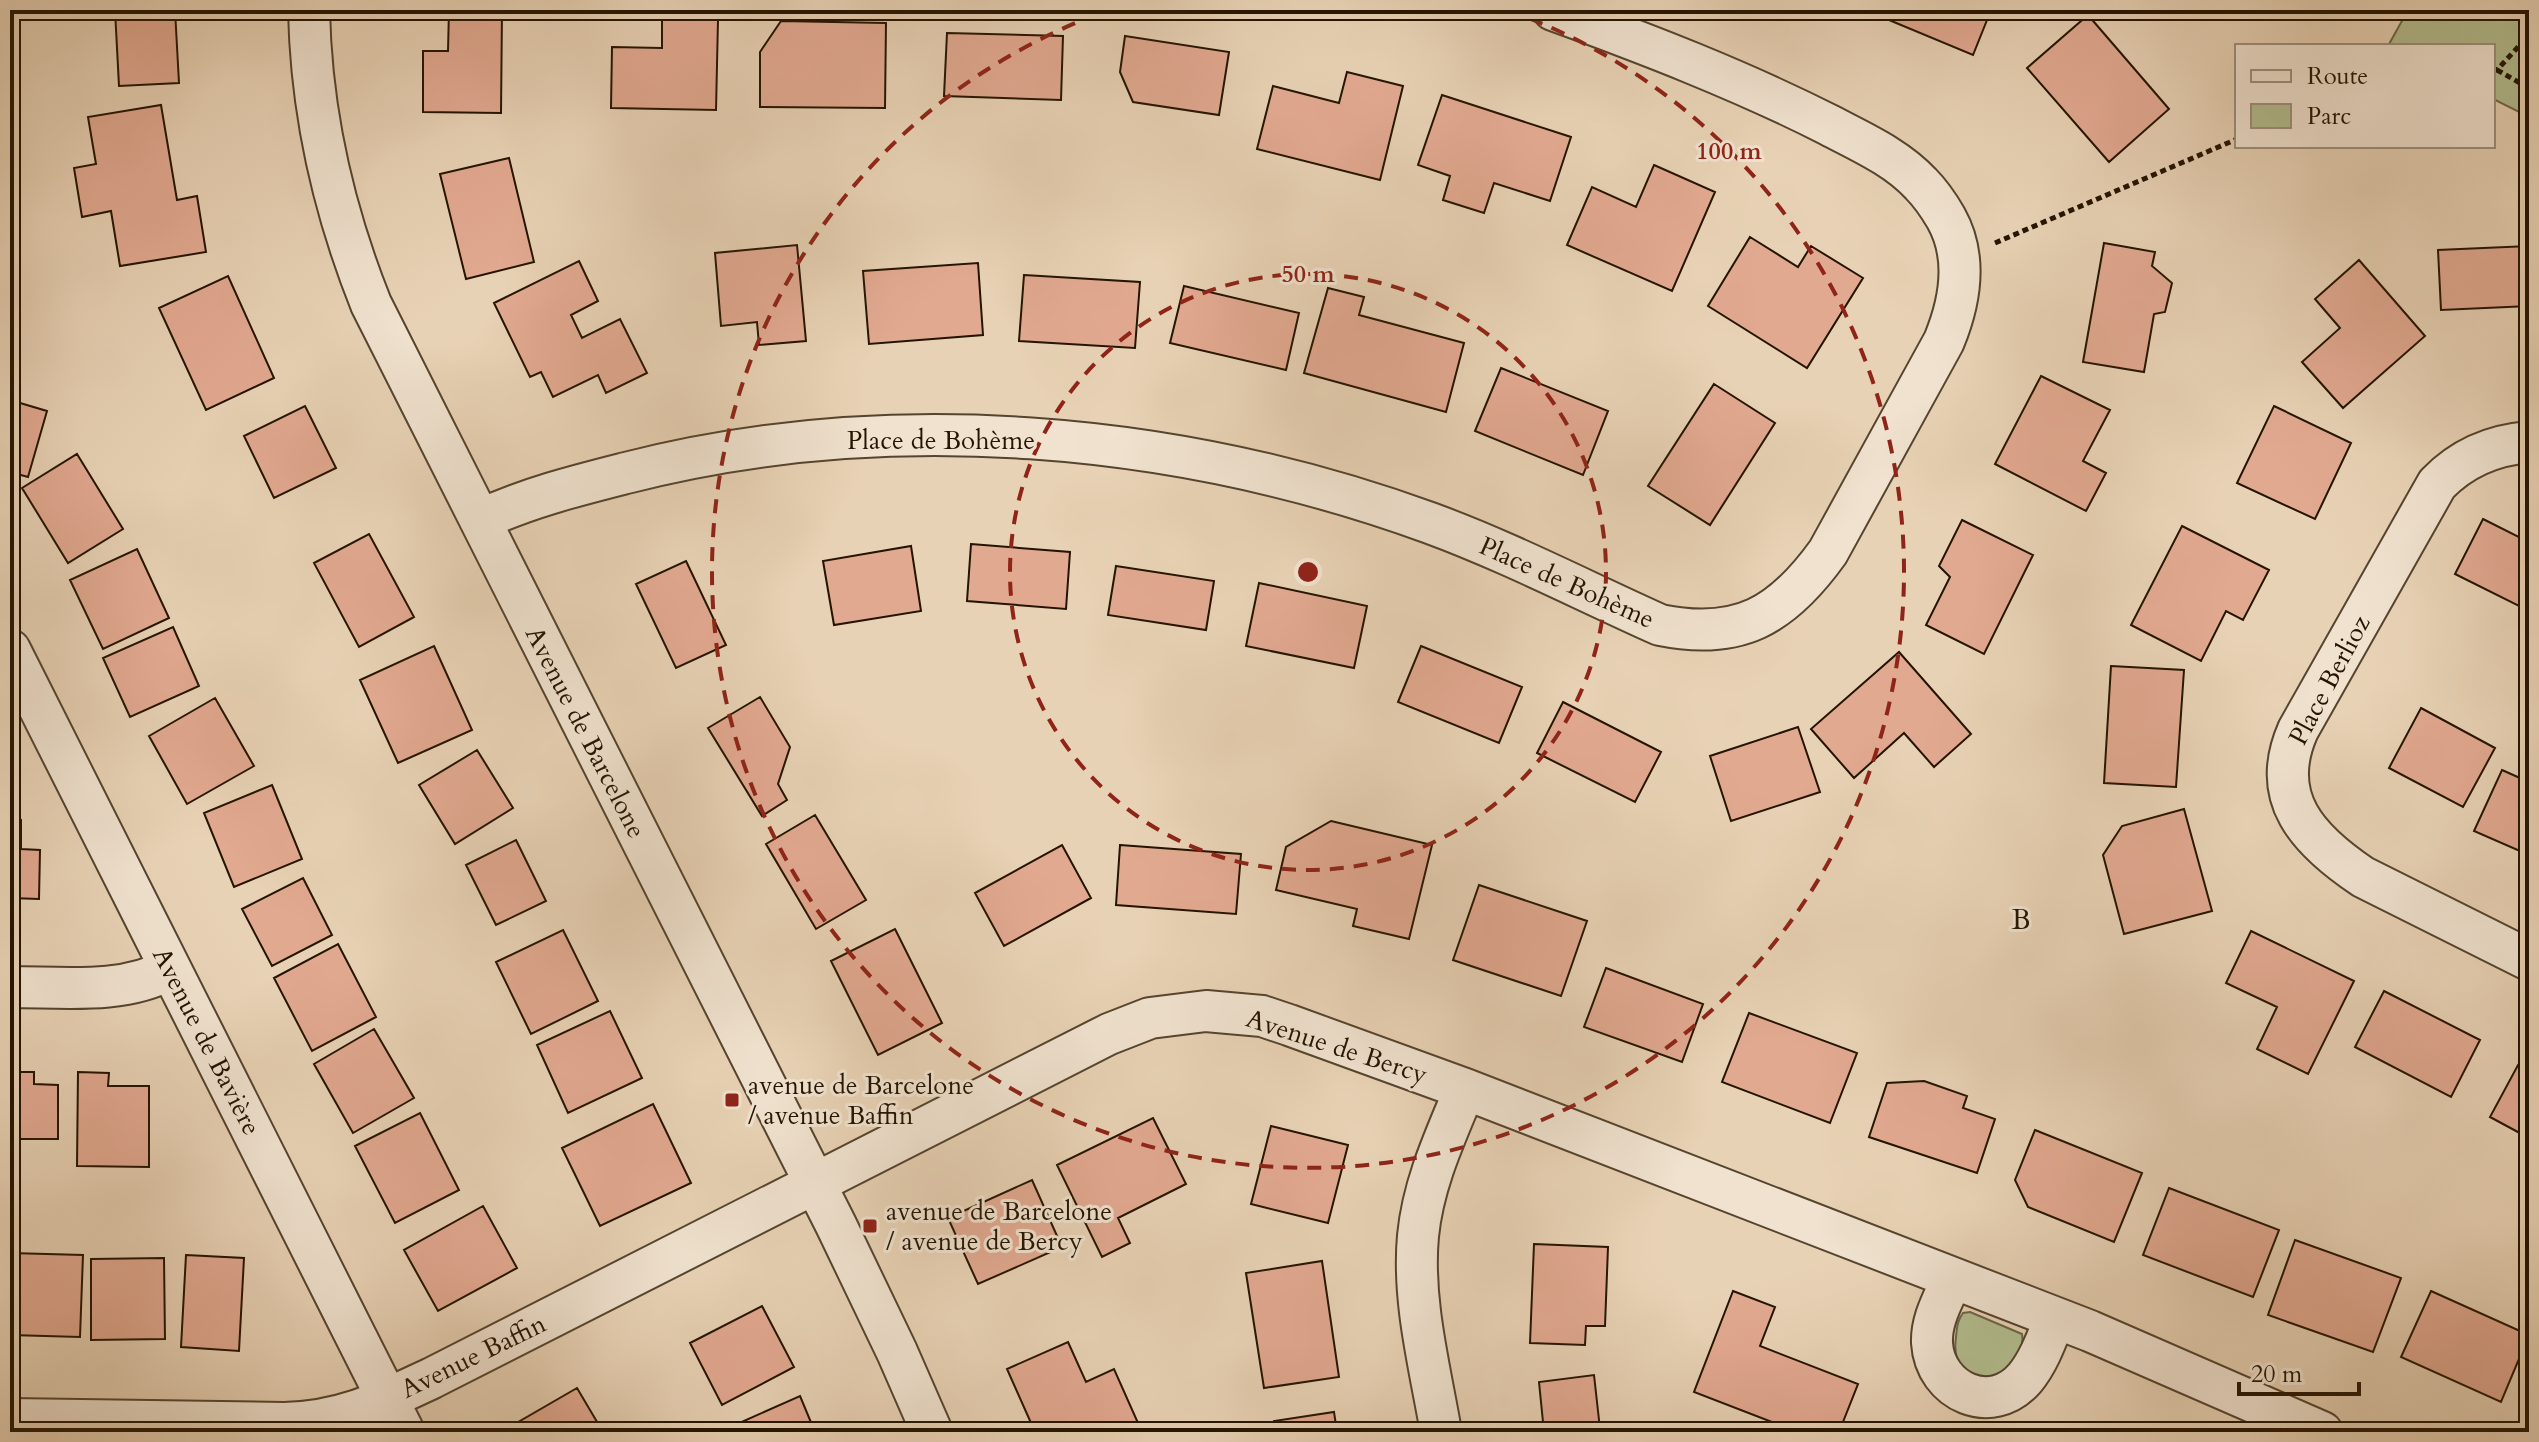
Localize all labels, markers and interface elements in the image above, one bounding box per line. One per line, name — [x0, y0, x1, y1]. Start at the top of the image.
legend — [2235, 44, 2495, 148]
text: Route — [2307, 60, 2368, 93]
text: Parc — [2307, 100, 2351, 133]
text: 100 m — [1696, 135, 1763, 168]
text: 50 m — [1281, 258, 1335, 291]
street label: Place de Bohème — [847, 423, 1035, 458]
street label: Place de Bohème — [1474, 528, 1660, 637]
centre of rings — [1294, 558, 1322, 586]
street label: Place Berlioz — [2281, 609, 2379, 751]
street label: Avenue de Barcelone — [517, 620, 654, 844]
district label: B — [2011, 901, 2033, 939]
street label: Avenue de Bavière — [144, 941, 269, 1141]
street label: Avenue de Bercy — [1242, 1001, 1432, 1092]
place label: avenue de Barcelone / avenue Baffin — [748, 1068, 974, 1133]
marker: avenue de Barcelone / avenue Baffin — [723, 1091, 741, 1109]
place label: avenue de Barcelone / avenue de Bercy — [886, 1194, 1112, 1259]
marker: avenue de Barcelone / avenue de Bercy — [861, 1217, 879, 1235]
street label: Avenue Baffin — [395, 1306, 552, 1407]
scale bar — [2239, 1346, 2359, 1396]
text: 20 m — [2251, 1358, 2303, 1391]

